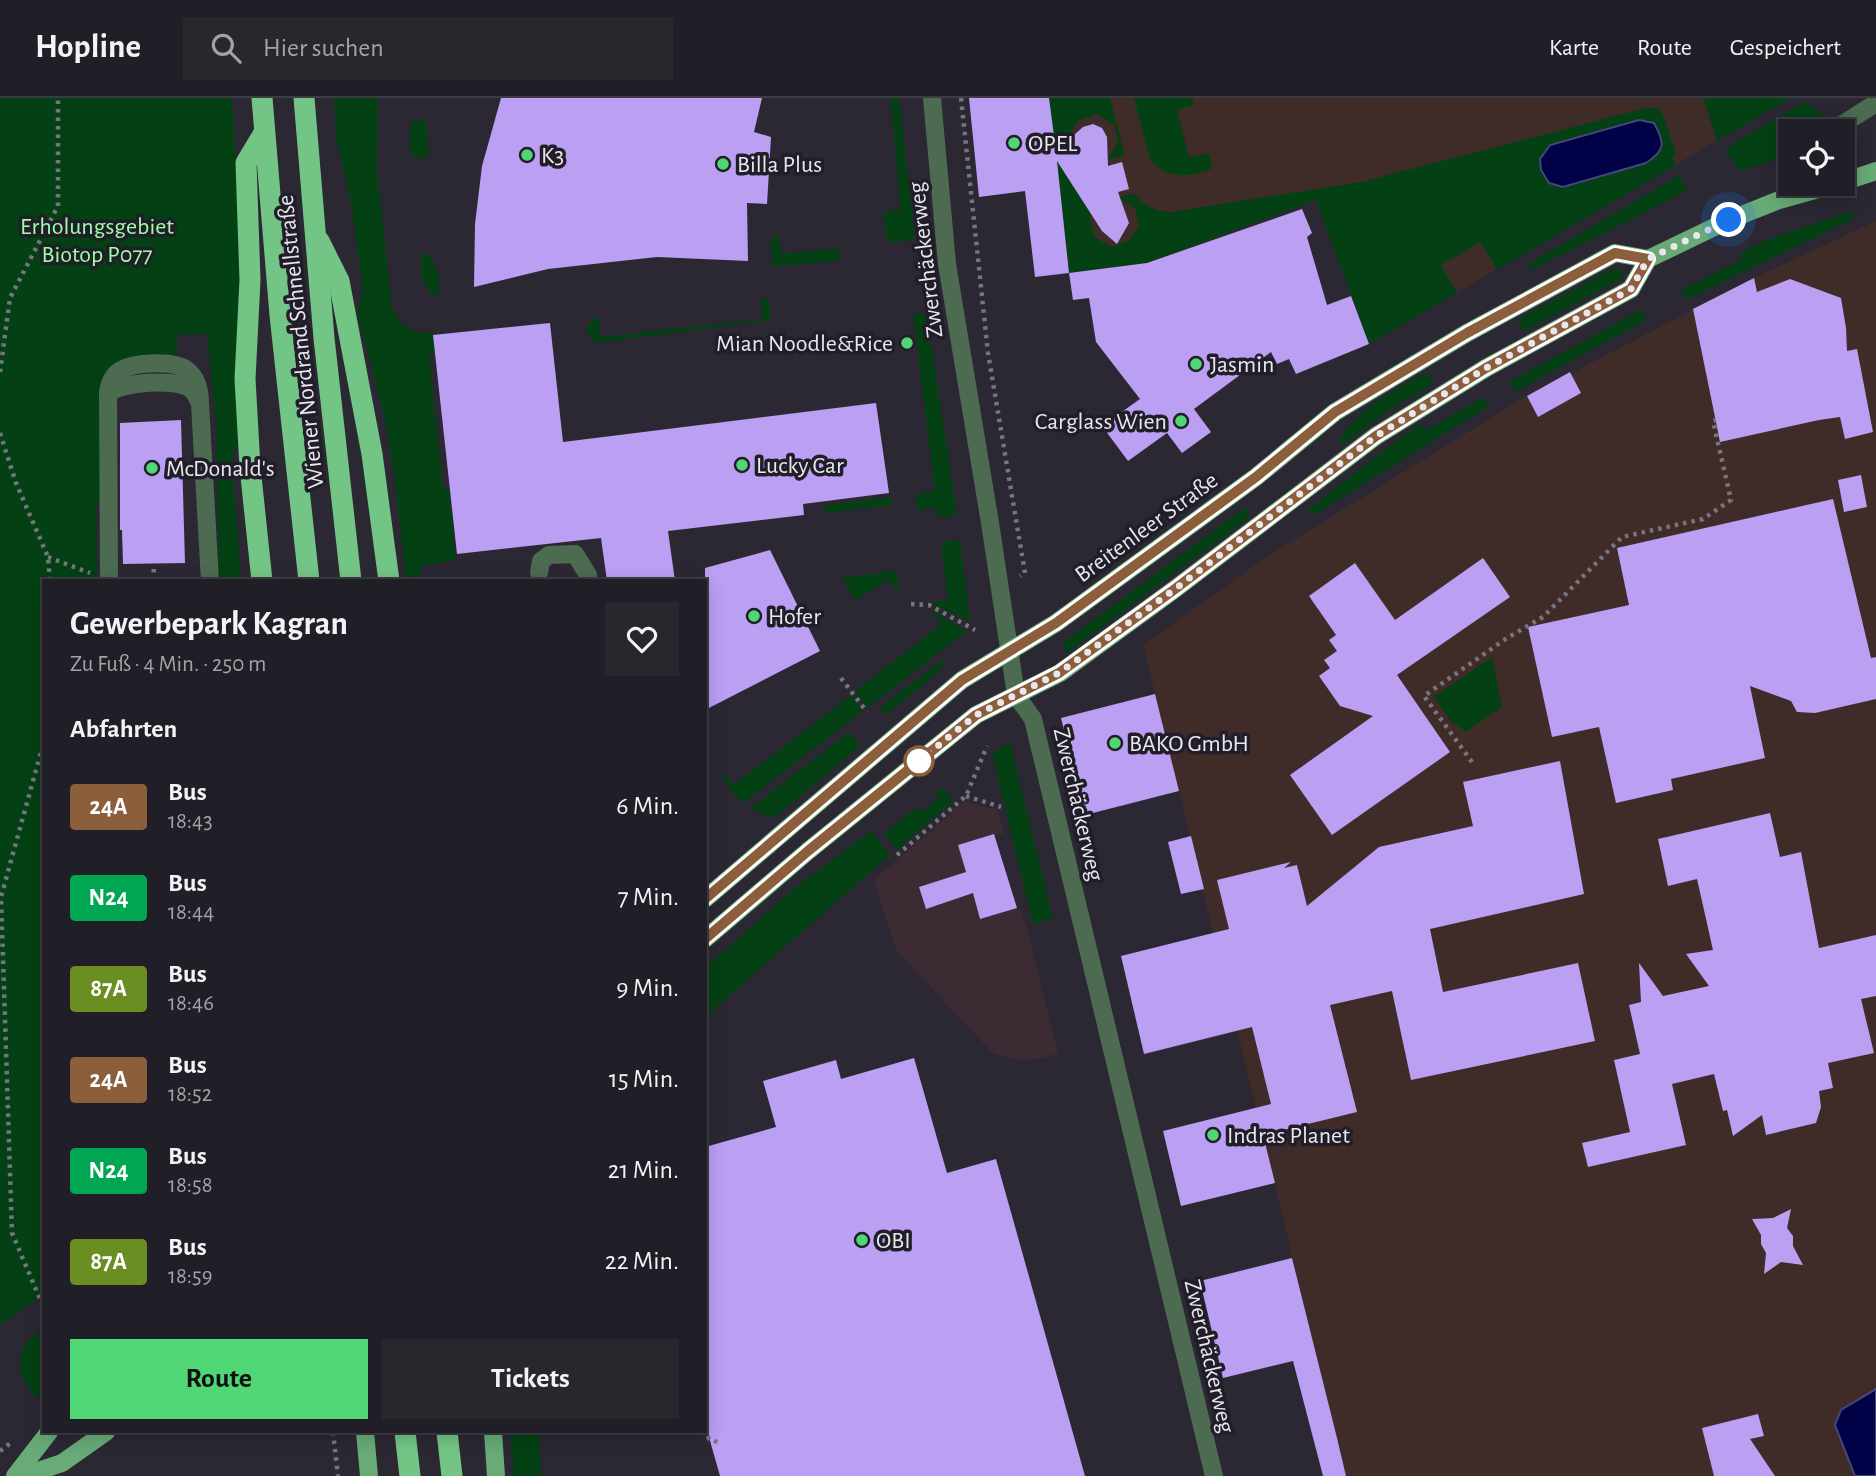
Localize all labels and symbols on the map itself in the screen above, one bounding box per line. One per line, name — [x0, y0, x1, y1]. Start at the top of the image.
place label: OPEL — [1028, 132, 1077, 156]
marker: OPEL — [1006, 135, 1022, 151]
place label: K3 — [541, 144, 564, 168]
marker: K3 — [519, 147, 535, 163]
place label: Billa Plus — [737, 153, 822, 177]
marker: Billa Plus — [715, 156, 731, 172]
street label: Zwerchäckerweg — [904, 180, 947, 339]
street label: Wiener Nordrand Schnellstraße — [274, 194, 328, 490]
your location — [1711, 202, 1746, 237]
park label: Erholungsgebiet Biotop P077 — [20, 215, 174, 267]
place label: Mian Noodle&Rice — [716, 332, 893, 356]
marker: Mian Noodle&Rice — [899, 335, 915, 351]
place label: Jasmin — [1210, 353, 1274, 377]
marker: Jasmin — [1188, 356, 1204, 372]
place label: Carglass Wien — [1035, 410, 1167, 434]
marker: Carglass Wien — [1173, 413, 1189, 429]
place label: Lucky Car — [756, 454, 844, 478]
place label: McDonald's — [166, 457, 275, 481]
marker: Lucky Car — [734, 457, 750, 473]
marker: McDonald's — [144, 460, 160, 476]
street label: Breitenleer Straße — [1071, 468, 1222, 587]
place label: Hofer — [768, 605, 821, 629]
marker: Hofer — [746, 608, 762, 624]
street label: Zwerchäckerweg — [1049, 725, 1107, 884]
place label: BAKO GmbH — [1129, 732, 1249, 756]
marker: BAKO GmbH — [1107, 735, 1123, 751]
unlabelled marker — [904, 746, 934, 776]
place label: Indras Planet — [1227, 1124, 1350, 1148]
marker: Indras Planet — [1205, 1127, 1221, 1143]
place label: OBI — [876, 1229, 911, 1253]
marker: OBI — [854, 1232, 870, 1248]
street label: Zwerchäckerweg — [1180, 1277, 1238, 1436]

